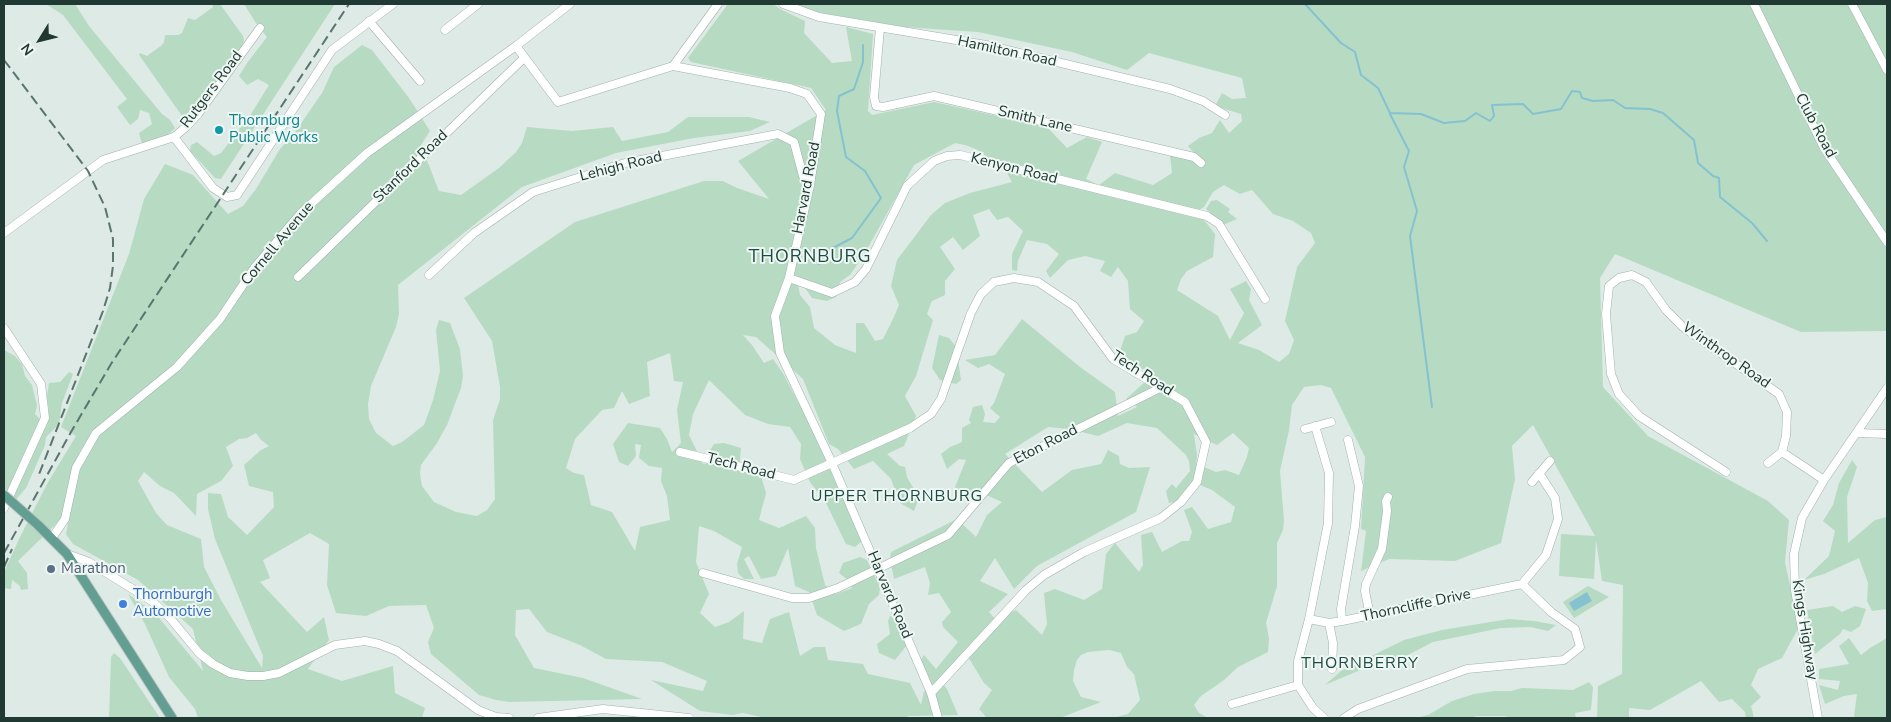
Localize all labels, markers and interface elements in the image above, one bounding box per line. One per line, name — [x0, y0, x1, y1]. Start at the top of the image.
north arrow — [15, 15, 65, 65]
street label: Hamilton Road — [956, 33, 1058, 71]
text: N — [17, 39, 38, 59]
street label: Rutgers Road — [177, 48, 247, 132]
street label: Club Road — [1791, 91, 1839, 161]
street label: Smith Lane — [996, 103, 1074, 137]
place label: Thornburg Public Works — [229, 112, 318, 147]
marker: Thornburg Public Works — [213, 124, 225, 136]
street label: Stanford Road — [370, 127, 452, 207]
street label: Harvard Road — [789, 140, 825, 236]
street label: Lehigh Road — [578, 148, 664, 186]
street label: Kenyon Road — [969, 150, 1059, 188]
street label: Cornell Avenue — [238, 199, 318, 289]
district label: THORNBURG — [747, 247, 873, 269]
street label: Winthrop Road — [1678, 319, 1774, 393]
street label: Tech Road — [1108, 347, 1176, 401]
street label: Eton Road — [1011, 421, 1081, 469]
street label: Tech Road — [705, 450, 777, 484]
district label: UPPER THORNBURG — [809, 487, 985, 507]
street label: Harvard Road — [862, 548, 916, 642]
place label: Marathon — [61, 560, 126, 578]
marker: Marathon — [45, 563, 57, 575]
street label: Kings Highway — [1787, 579, 1821, 681]
place label: Thornburgh Automotive — [133, 586, 213, 621]
street label: Thorncliffe Drive — [1360, 586, 1472, 626]
marker: Thornburgh Automotive — [117, 598, 129, 610]
district label: THORNBERRY — [1300, 654, 1420, 674]

